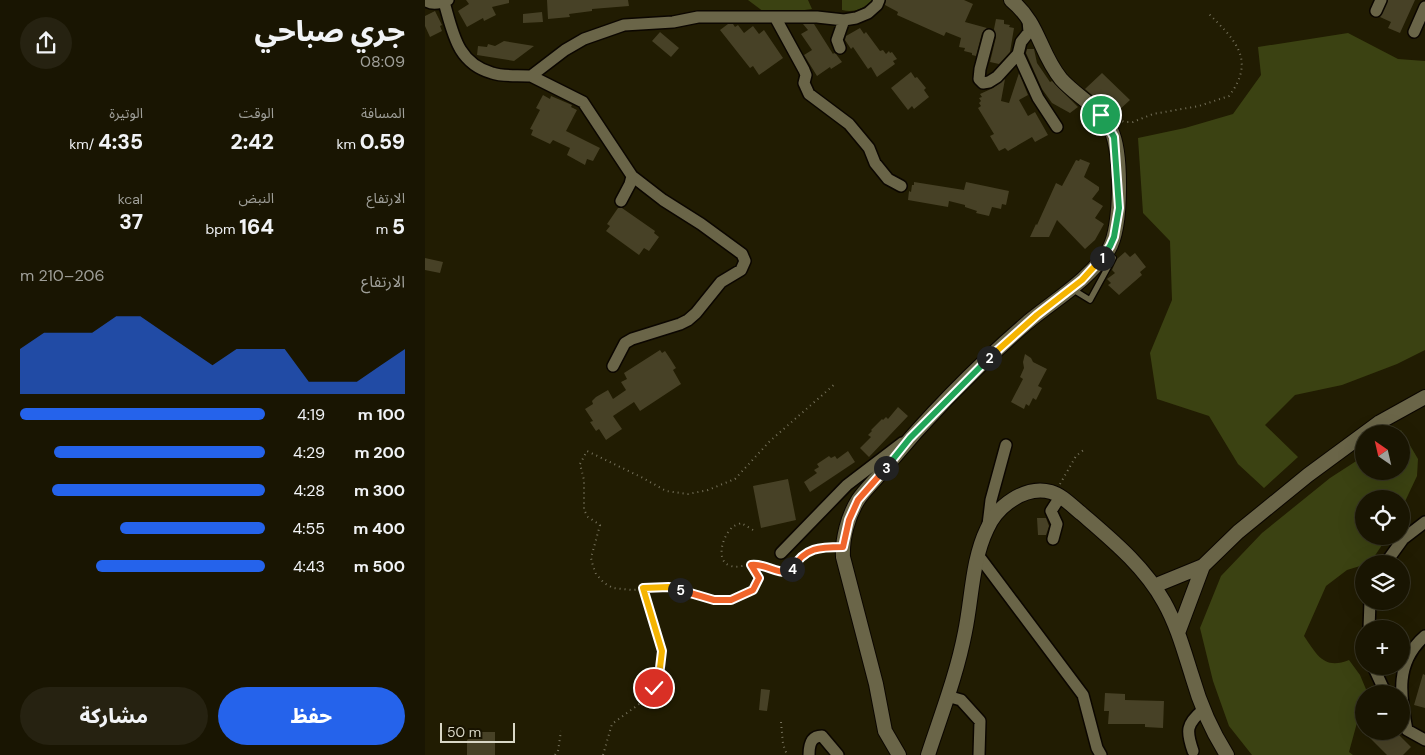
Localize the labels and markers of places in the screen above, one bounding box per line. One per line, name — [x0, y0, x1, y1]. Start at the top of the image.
pin — [1080, 94, 1122, 136]
pin: 1 — [1089, 246, 1115, 270]
pin: 2 — [977, 346, 1001, 370]
pin: 3 — [873, 456, 899, 480]
pin: 4 — [779, 556, 805, 582]
pin: 5 — [667, 578, 693, 602]
pin — [633, 667, 675, 709]

